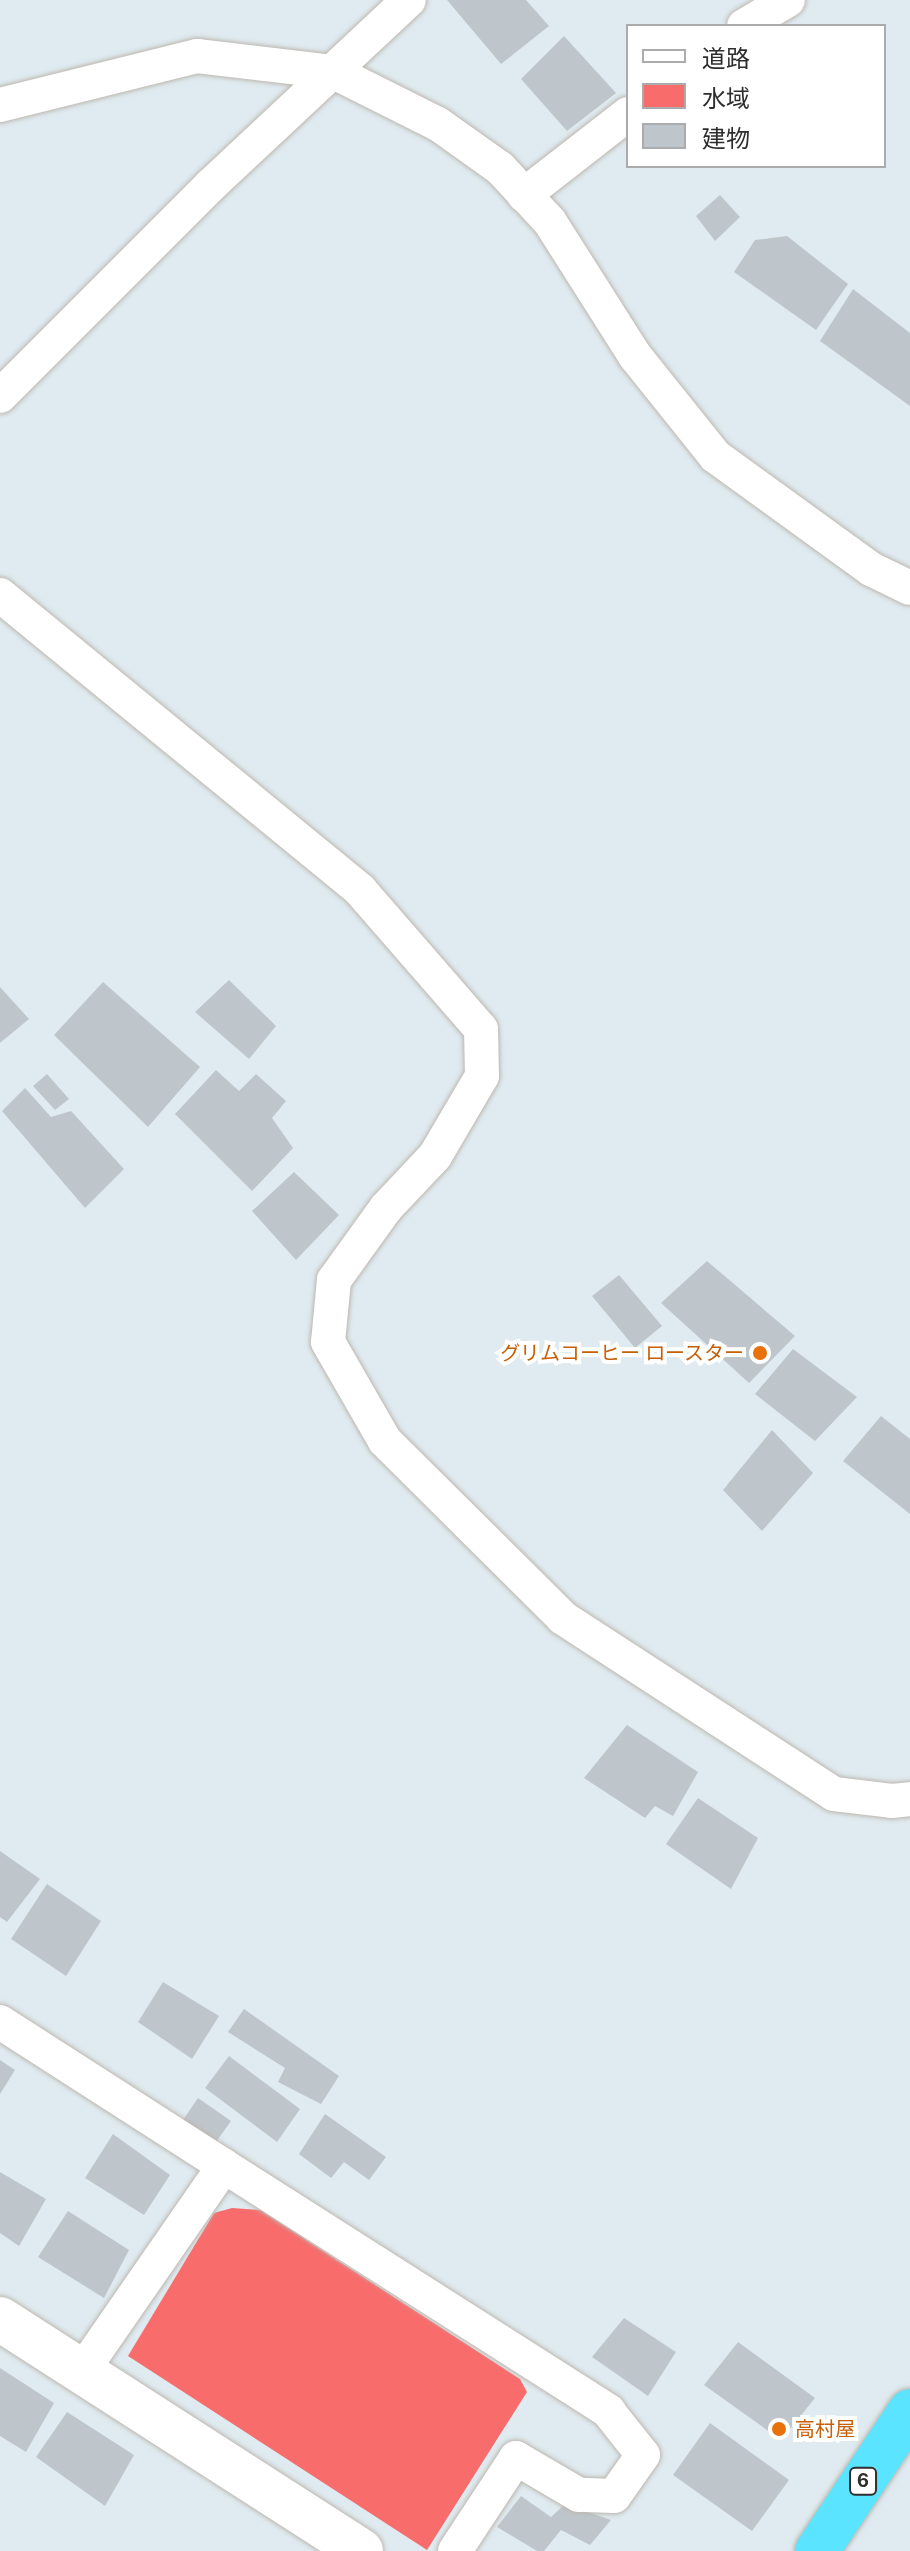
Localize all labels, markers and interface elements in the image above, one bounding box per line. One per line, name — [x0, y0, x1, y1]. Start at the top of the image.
legend — [626, 24, 886, 168]
text: 道路 — [702, 44, 750, 72]
text: 水域 — [702, 84, 750, 112]
text: 建物 — [702, 124, 750, 152]
place label: グリムコーヒー ロースター — [499, 1341, 744, 1365]
marker: グリムコーヒー ロースター — [751, 1344, 769, 1362]
place label: 高村屋 — [795, 2417, 855, 2441]
marker: 高村屋 — [770, 2420, 788, 2438]
road number: 6 — [849, 2467, 877, 2495]

